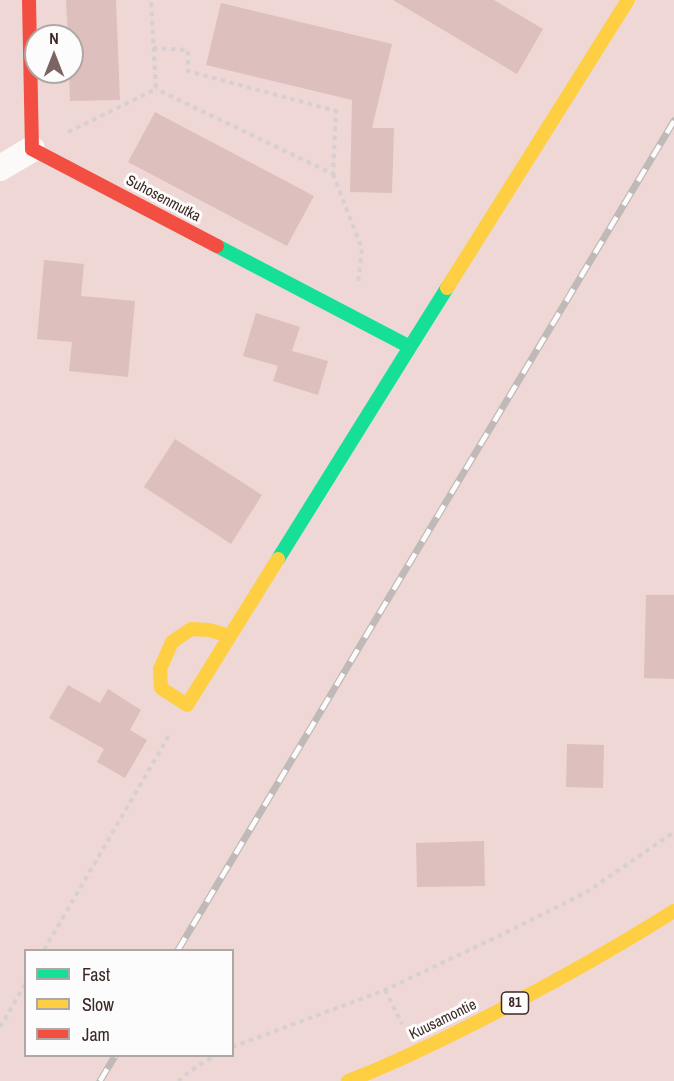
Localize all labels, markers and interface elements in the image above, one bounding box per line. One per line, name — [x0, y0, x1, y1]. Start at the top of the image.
north arrow — [24, 24, 84, 84]
text: N — [49, 27, 59, 49]
street label: Suhosenmutka — [123, 172, 203, 226]
legend — [24, 949, 234, 1057]
text: Fast — [82, 962, 110, 987]
text: Slow — [82, 992, 114, 1017]
road number: 81 — [502, 992, 528, 1014]
street label: Kuusamontie — [406, 996, 480, 1044]
text: Jam — [82, 1022, 110, 1047]

